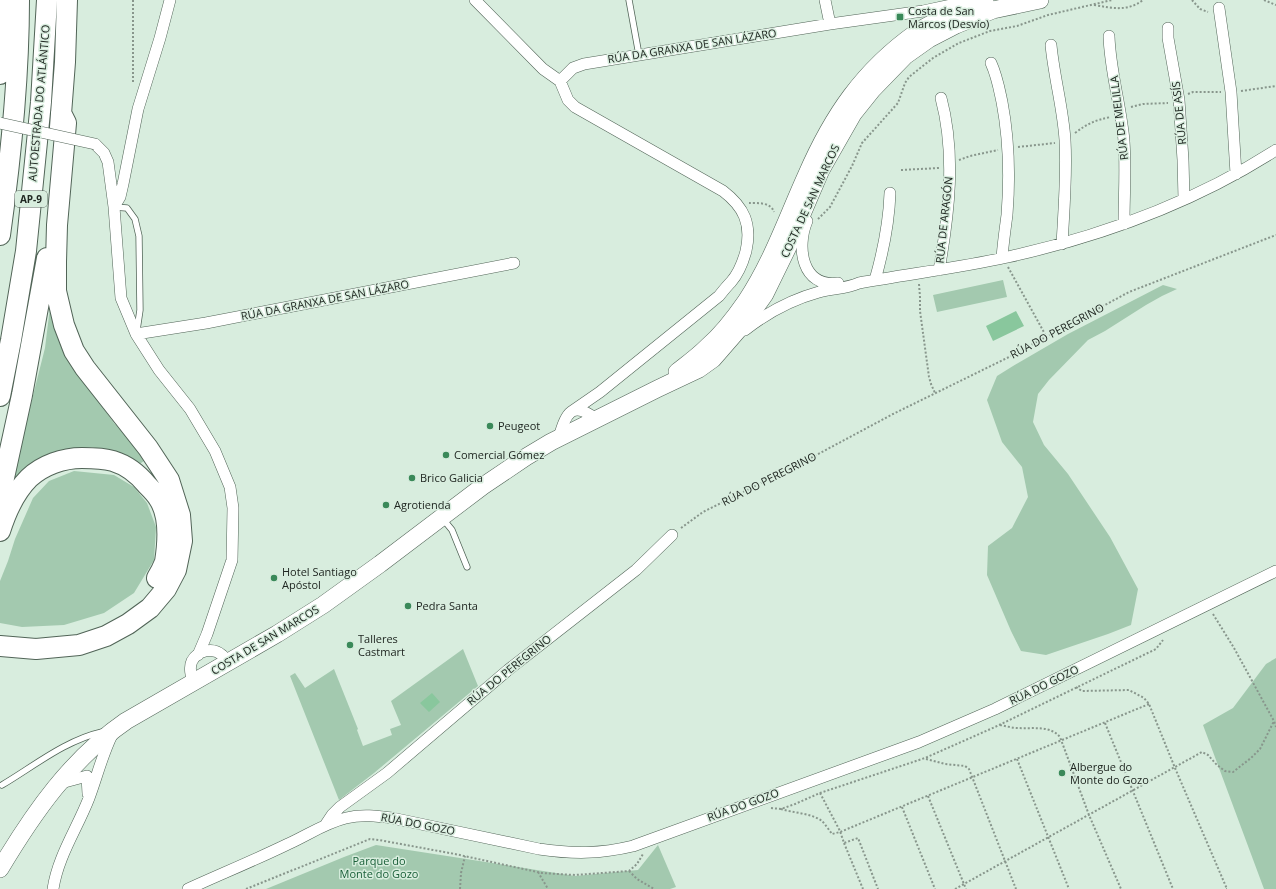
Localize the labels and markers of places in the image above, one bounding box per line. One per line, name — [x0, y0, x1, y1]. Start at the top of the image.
place label: Costa de San Marcos (Desvío) — [908, 3, 989, 31]
marker: Costa de San Marcos (Desvío) — [895, 12, 905, 22]
place label: Peugeot — [498, 418, 540, 433]
marker: Peugeot — [485, 421, 495, 431]
place label: Comercial Gómez — [454, 447, 544, 462]
marker: Comercial Gómez — [441, 450, 451, 460]
place label: Brico Galicia — [420, 470, 483, 485]
marker: Brico Galicia — [407, 473, 417, 483]
place label: Agrotienda — [394, 497, 451, 512]
marker: Agrotienda — [381, 500, 391, 510]
place label: Hotel Santiago Apóstol — [282, 564, 357, 592]
marker: Hotel Santiago Apóstol — [269, 573, 279, 583]
place label: Pedra Santa — [416, 598, 478, 613]
marker: Pedra Santa — [403, 601, 413, 611]
place label: Talleres Castmart — [358, 631, 405, 659]
marker: Talleres Castmart — [345, 640, 355, 650]
place label: Albergue do Monte do Gozo — [1070, 759, 1149, 787]
marker: Albergue do Monte do Gozo — [1057, 768, 1067, 778]

